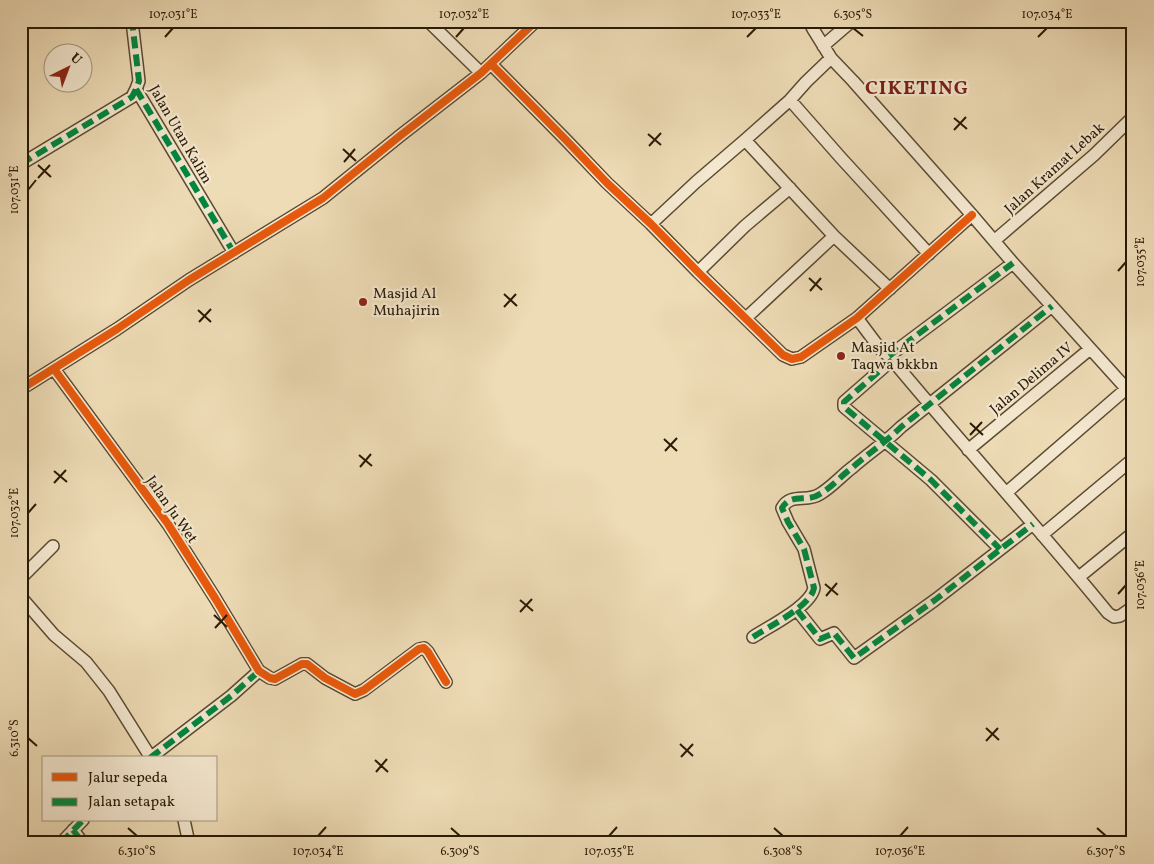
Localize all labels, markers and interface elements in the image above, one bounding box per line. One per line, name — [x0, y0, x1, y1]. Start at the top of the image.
text: 107.031°E — [149, 7, 197, 23]
text: 107.032°E — [439, 7, 489, 23]
text: 107.033°E — [731, 7, 781, 23]
text: 6.305°S — [834, 7, 872, 23]
text: 107.034°E — [1022, 7, 1072, 23]
north arrow — [42, 42, 92, 92]
text: U — [66, 49, 86, 70]
district label: CIKETING — [865, 75, 969, 103]
street label: Jalan Utan Kalim — [143, 81, 217, 188]
street label: Jalan Kramat Lebak — [1000, 118, 1110, 220]
text: 107.031°E — [7, 166, 23, 214]
text: 107.035°E — [1133, 237, 1149, 287]
place label: Masjid Al Muhajirin — [373, 284, 440, 322]
marker: Masjid Al Muhajirin — [357, 296, 369, 308]
place label: Masjid At Taqwa bkkbn — [851, 338, 938, 376]
street label: Jalan Delima IV — [986, 338, 1078, 420]
marker: Masjid At Taqwa bkkbn — [835, 350, 847, 362]
street label: Jalan Ju Wet — [140, 472, 202, 548]
text: 107.032°E — [7, 488, 23, 538]
text: 107.036°E — [1133, 560, 1149, 610]
text: 6.310°S — [7, 719, 23, 757]
legend — [42, 756, 218, 822]
text: Jalur sepeda — [88, 768, 168, 789]
text: Jalan setapak — [88, 792, 175, 813]
text: 6.310°S — [118, 844, 156, 860]
text: 107.034°E — [293, 844, 343, 860]
text: 6.309°S — [441, 844, 479, 860]
text: 107.035°E — [584, 844, 634, 860]
text: 6.308°S — [764, 844, 802, 860]
text: 107.036°E — [875, 844, 925, 860]
text: 6.307°S — [1087, 844, 1125, 860]

